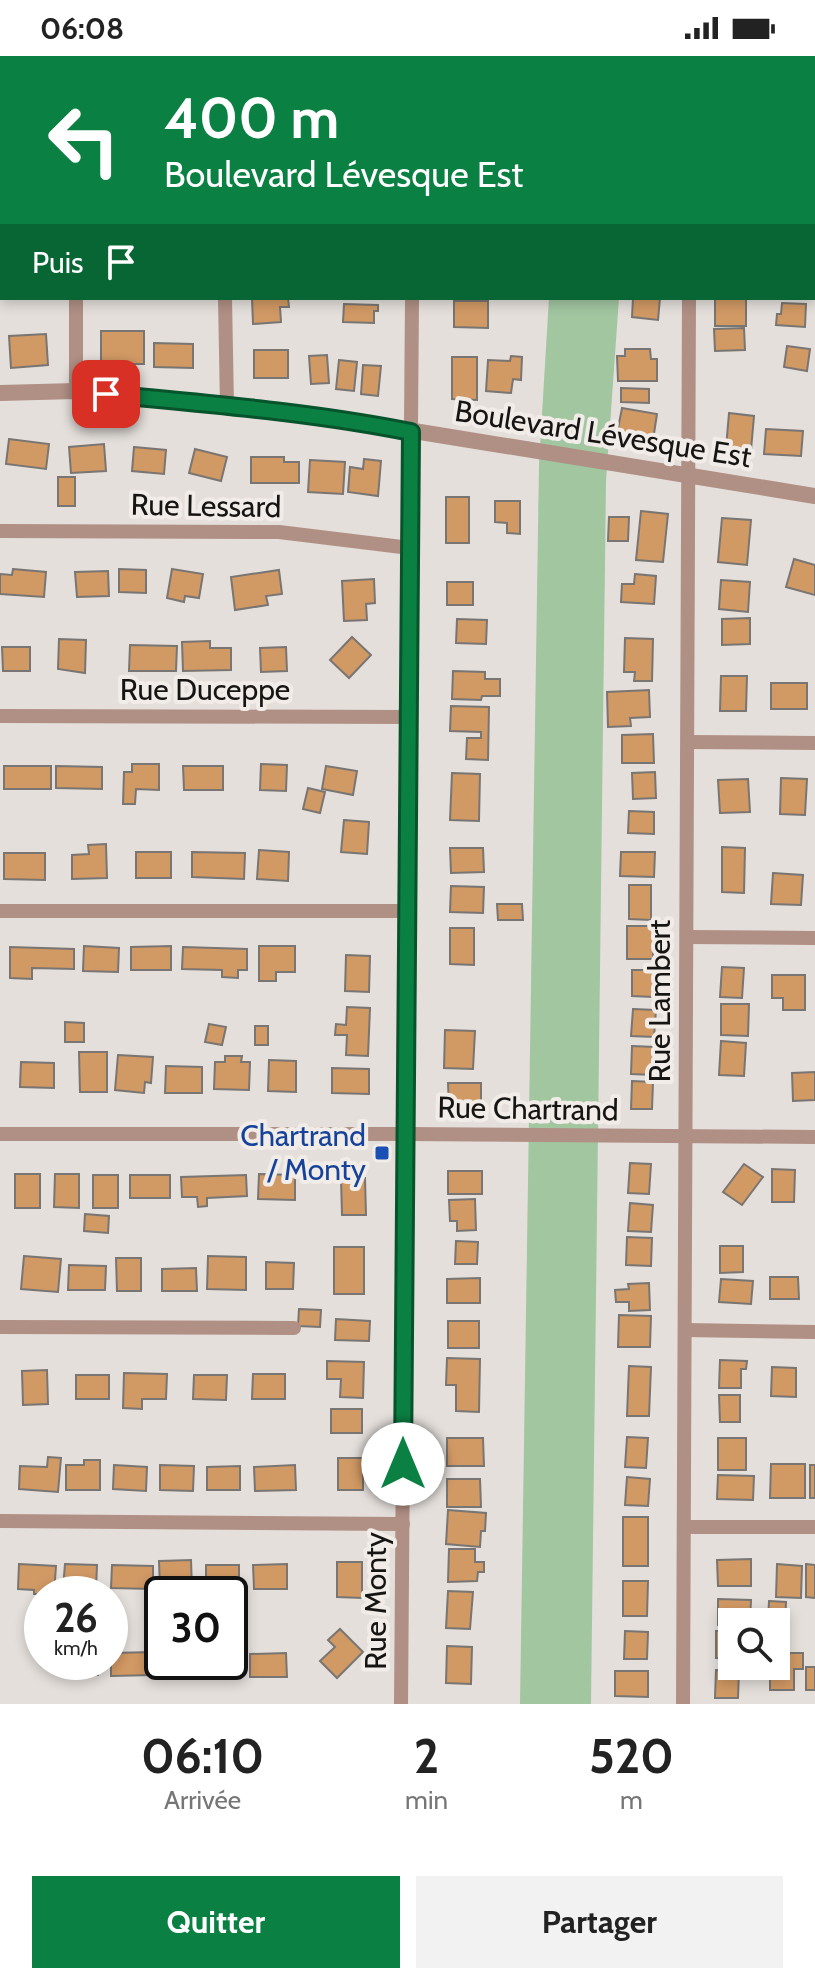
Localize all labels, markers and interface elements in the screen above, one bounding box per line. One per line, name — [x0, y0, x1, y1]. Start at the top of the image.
text: 06:08 — [40, 10, 124, 47]
text: 400 m — [164, 84, 339, 152]
icon: left — [32, 88, 136, 192]
text: Boulevard Lévesque Est — [164, 152, 523, 196]
icon: arrive — [99, 240, 143, 284]
text: Puis — [32, 244, 83, 281]
pin — [72, 360, 140, 428]
icon: arrive — [84, 372, 128, 416]
street label: Boulevard Lévesque Est — [452, 392, 754, 475]
street label: Rue Lessard — [130, 486, 282, 525]
street label: Rue Duceppe — [120, 671, 290, 708]
street label: Rue Lambert — [641, 920, 678, 1082]
street label: Rue Chartrand — [437, 1088, 619, 1129]
place label: Chartrand / Monty — [240, 1117, 366, 1188]
marker: Chartrand / Monty — [373, 1144, 391, 1162]
position arrow — [361, 1422, 445, 1506]
street label: Rue Monty — [357, 1532, 394, 1670]
speed limit sign: 30 — [144, 1576, 248, 1680]
text: 26 — [54, 1593, 98, 1642]
map controls — [718, 1608, 790, 1680]
button: search — [718, 1608, 790, 1680]
text: km/h — [54, 1636, 98, 1660]
text: 06:10 — [141, 1727, 264, 1785]
text: 2 — [414, 1727, 439, 1785]
text: 520 — [589, 1727, 674, 1785]
text: Arrivée — [164, 1784, 241, 1816]
text: min — [405, 1784, 448, 1816]
text: m — [620, 1784, 643, 1816]
button: Quitter — [32, 1876, 400, 1968]
button: Partager — [416, 1876, 783, 1968]

